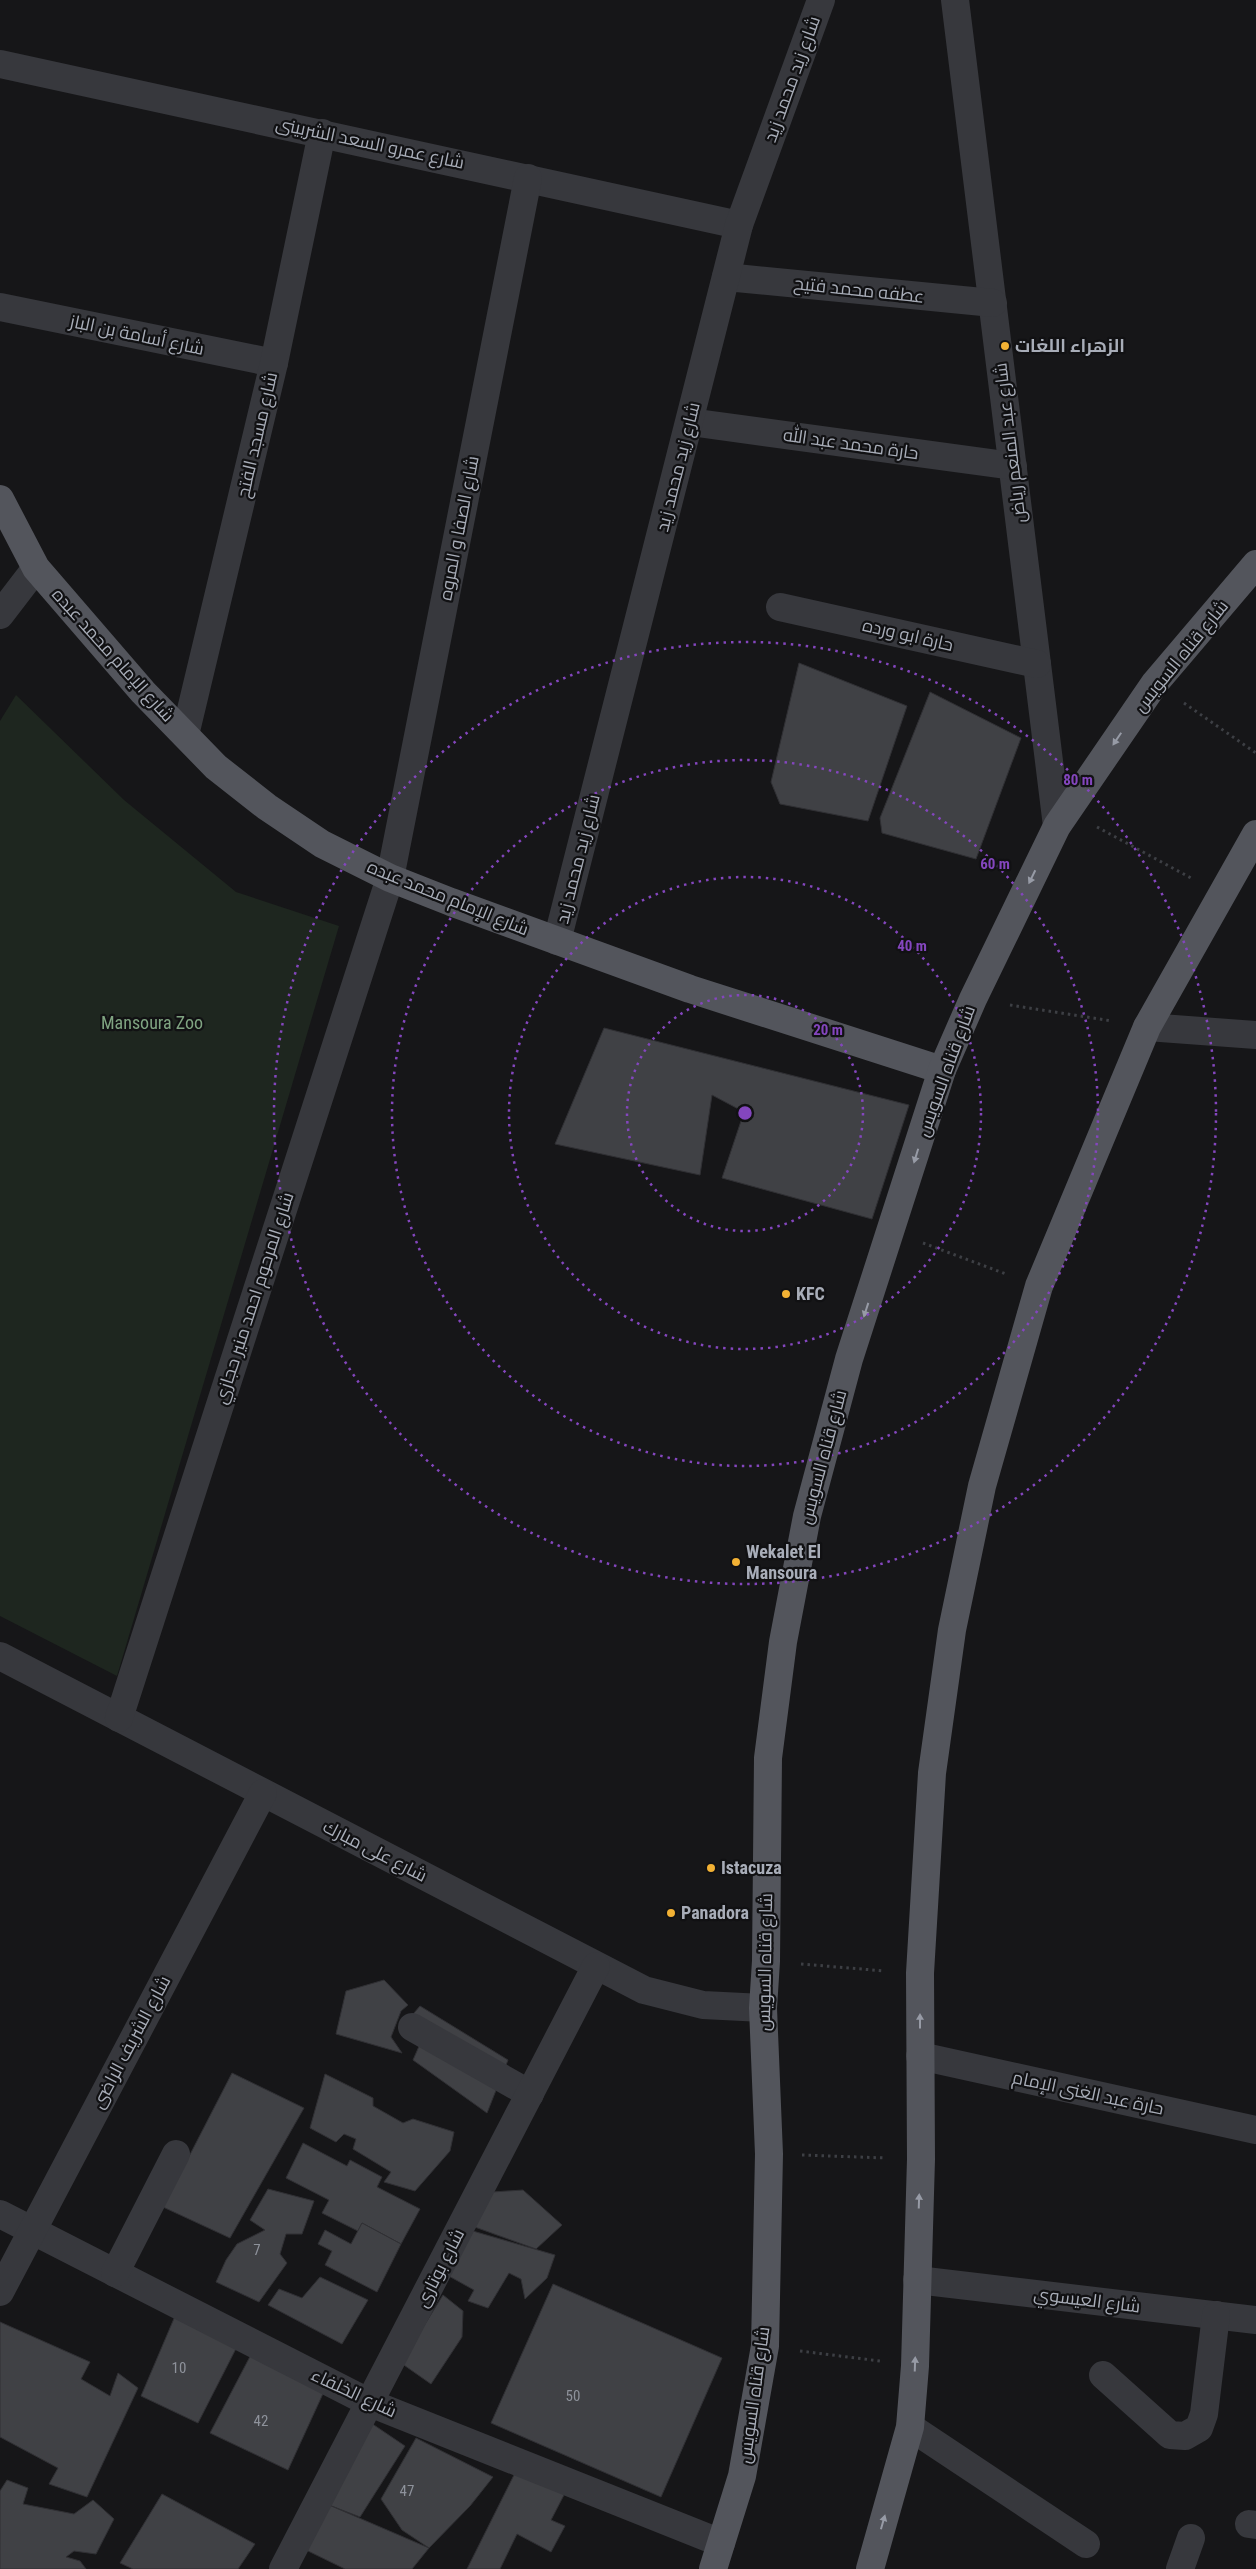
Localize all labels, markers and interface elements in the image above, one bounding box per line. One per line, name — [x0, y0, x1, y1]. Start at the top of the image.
street label: شارع زيد محمد زيد — [759, 13, 826, 145]
street label: شارع عمرو السعد الشربينى — [274, 112, 466, 175]
street label: عطفه محمد فتيح — [792, 272, 925, 309]
street label: شارع أسامة بن الباز — [67, 310, 206, 361]
place label: الزهراء اللغات — [1015, 335, 1125, 357]
marker: الزهراء اللغات — [999, 340, 1011, 352]
street label: شارع عبد المنعم رياض — [989, 362, 1032, 524]
street label: شارع مسجد الفتح — [232, 370, 283, 500]
street label: شارع زيد محمد زيد — [651, 400, 706, 534]
street label: حارة محمد عبد الله — [782, 423, 920, 464]
street label: شارع الصفا و المروه — [434, 454, 485, 602]
street label: شارع الإمام محمد عبده — [47, 584, 179, 727]
street label: شارع قناه السويس — [1129, 595, 1234, 717]
street label: حارة ابو ورده — [860, 614, 956, 656]
one-way arrow — [1112, 732, 1122, 746]
text: 80 m — [1063, 771, 1093, 789]
street label: شارع زيد محمد زيد — [551, 792, 606, 926]
text: 60 m — [980, 855, 1010, 873]
street label: شارع الإمام محمد عبده — [364, 856, 532, 941]
one-way arrow — [1028, 870, 1036, 884]
text: 40 m — [897, 937, 927, 955]
street label: شارع قناه السويس — [912, 1002, 981, 1140]
park label: Mansoura Zoo — [101, 1012, 203, 1033]
text: 20 m — [813, 1021, 843, 1039]
centre of rings — [736, 1104, 754, 1122]
one-way arrow — [911, 1148, 919, 1163]
street label: شارع المرحوم احمد منير حجازي — [209, 1189, 302, 1408]
place label: KFC — [796, 1283, 825, 1304]
marker: KFC — [780, 1288, 792, 1300]
one-way arrow — [861, 1303, 869, 1318]
street label: شارع قناه السويس — [795, 1387, 852, 1527]
place label: Wekalet El Mansoura — [746, 1541, 821, 1583]
marker: Wekalet El Mansoura — [730, 1556, 742, 1568]
street label: شارع على مبارك — [319, 1815, 431, 1888]
place label: Istacuza — [721, 1857, 782, 1878]
marker: Istacuza — [705, 1862, 717, 1874]
street label: شارع قناه السويس — [753, 1893, 778, 2031]
place label: Panadora — [681, 1902, 749, 1923]
marker: Panadora — [665, 1907, 677, 1919]
street label: شارع الشريف الراضى — [87, 1972, 176, 2113]
one-way arrow — [916, 2013, 924, 2029]
street label: حارة عبد الغنى الإمام — [1010, 2066, 1166, 2121]
one-way arrow — [916, 2193, 924, 2209]
street label: شارع بوتارى — [411, 2225, 470, 2311]
house number: 7 — [253, 2241, 261, 2259]
street label: شارع العيسوي — [1032, 2283, 1142, 2320]
street label: شارع قناه السويس — [733, 2325, 775, 2465]
one-way arrow — [911, 2355, 919, 2371]
house number: 10 — [172, 2359, 186, 2377]
street label: شارع الخلفاء — [307, 2364, 400, 2423]
house number: 50 — [566, 2387, 580, 2405]
house number: 42 — [254, 2412, 268, 2430]
house number: 47 — [400, 2482, 414, 2500]
one-way arrow — [880, 2515, 888, 2530]

